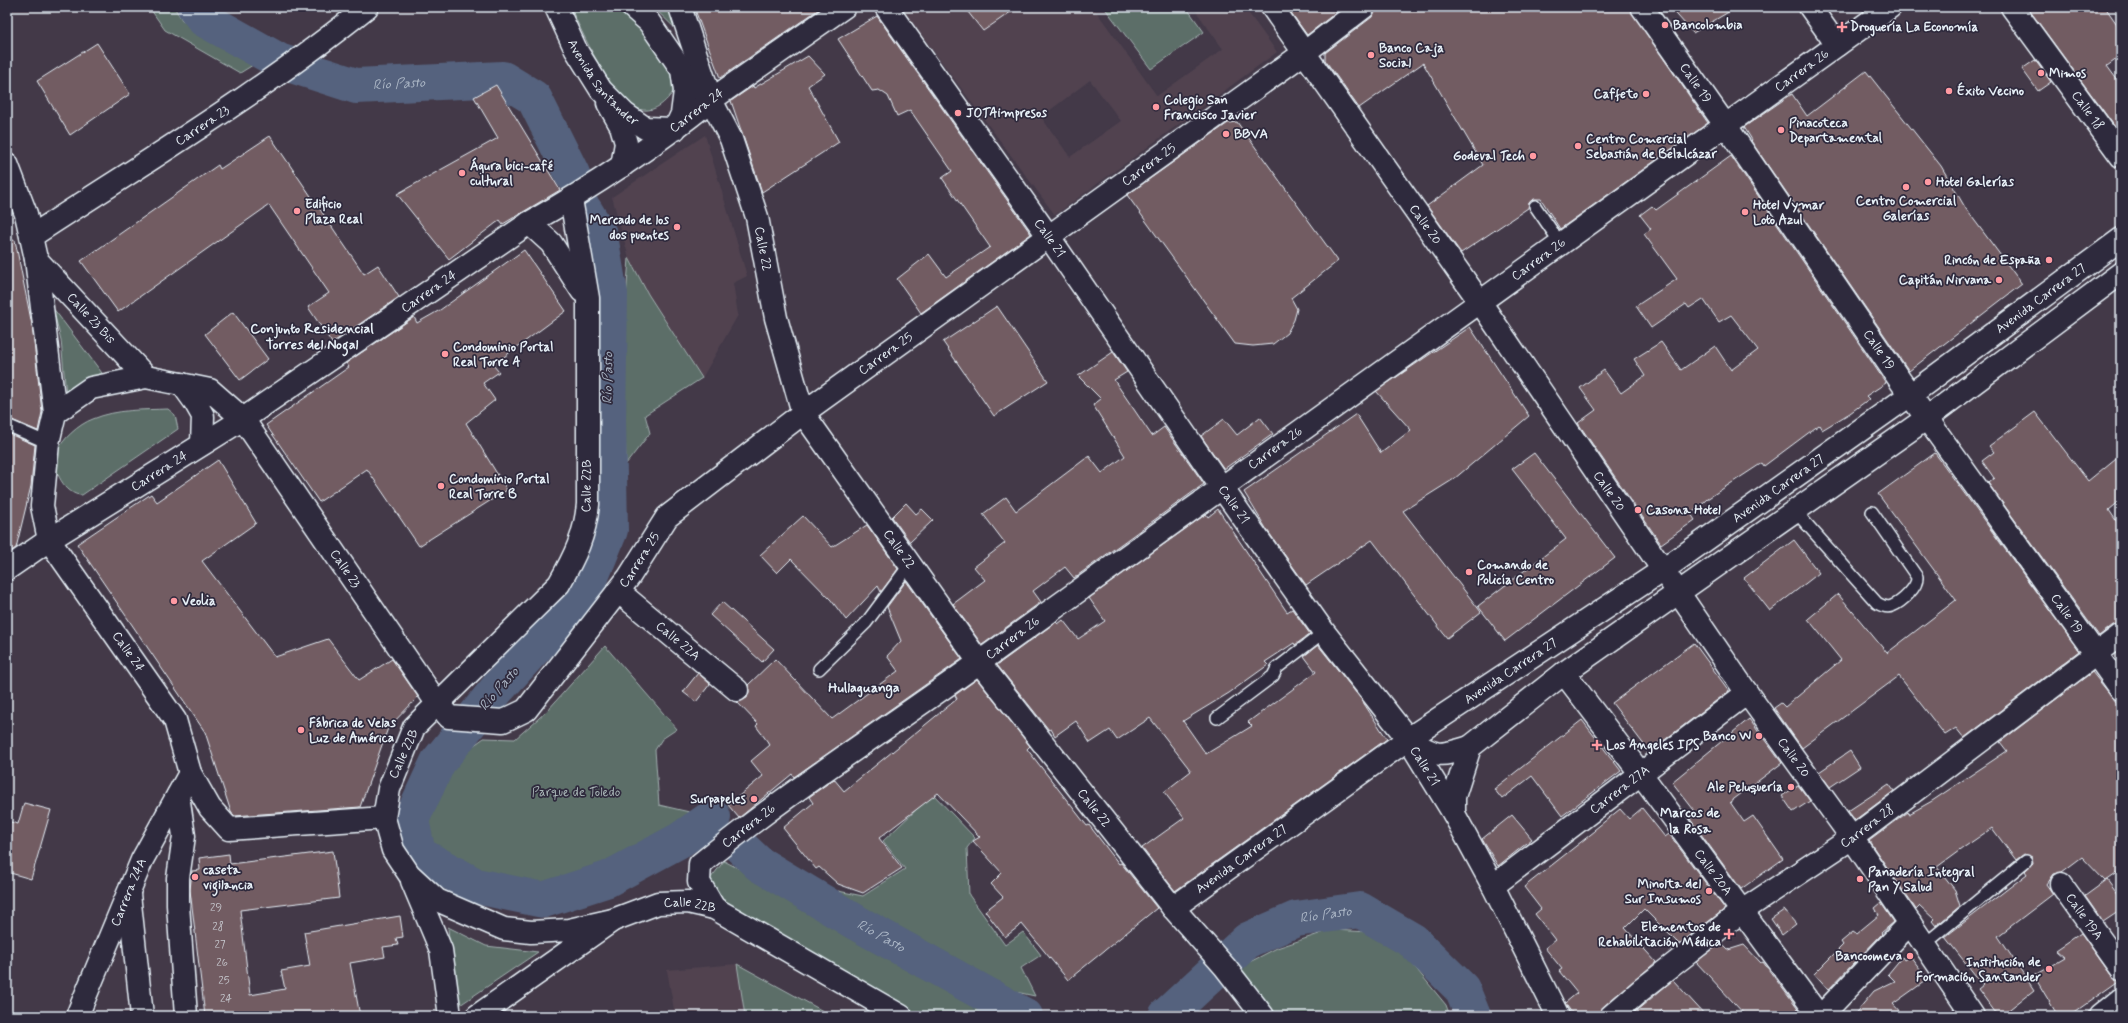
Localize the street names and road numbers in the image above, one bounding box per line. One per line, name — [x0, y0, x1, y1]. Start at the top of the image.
street label: Avenida Santander — [564, 36, 643, 130]
street label: Carrera 26 — [1771, 45, 1833, 96]
street label: Calle 19 — [1676, 60, 1716, 106]
street label: Carrera 24 — [666, 85, 728, 137]
street label: Calle 18 — [2068, 87, 2108, 133]
street label: Carrera 23 — [172, 101, 233, 150]
street label: Carrera 25 — [1118, 139, 1179, 190]
street label: Calle 20 — [1405, 201, 1445, 248]
street label: Calle 21 — [1030, 215, 1069, 261]
street label: Calle 22 — [750, 225, 775, 272]
street label: Carrera 26 — [1508, 234, 1569, 285]
street label: Avenida Carrera 27 — [1992, 259, 2089, 337]
street label: Carrera 24 — [398, 266, 460, 317]
street label: Calle 23 Bis — [63, 289, 119, 348]
street label: Calle 19 — [1859, 326, 1899, 373]
street label: Carrera 25 — [855, 328, 916, 379]
street label: Carrera 26 — [1245, 423, 1306, 473]
street label: Carrera 24 — [128, 447, 191, 495]
street label: Avenida Carrera 27 — [1729, 450, 1828, 527]
street label: Calle 22B — [578, 459, 596, 513]
street label: Calle 20 — [1589, 468, 1629, 515]
street label: Calle 21 — [1214, 482, 1253, 527]
street label: Calle 22 — [879, 526, 919, 572]
street label: Carrera 25 — [615, 529, 664, 591]
street label: Calle 23 — [326, 546, 365, 592]
street label: Calle 19 — [2047, 590, 2087, 637]
street label: Carrera 26 — [982, 612, 1043, 663]
street label: Calle 22A — [652, 617, 704, 664]
street label: Calle 24 — [108, 628, 148, 676]
street label: Avenida Carrera 27 — [1461, 634, 1561, 708]
street label: Calle 22B — [385, 726, 423, 782]
street label: Calle 20 — [1773, 734, 1814, 781]
street label: Calle 21 — [1406, 743, 1443, 789]
street label: Carrera 27A — [1586, 762, 1653, 818]
street label: Calle 22 — [1074, 785, 1115, 831]
street label: Carrera 26 — [718, 800, 779, 852]
street label: Carrera 28 — [1837, 801, 1898, 852]
street label: Avenida Carrera 27 — [1192, 820, 1290, 897]
street label: Calle 20A — [1690, 846, 1736, 899]
street label: Carrera 24A — [107, 856, 150, 929]
street label: Calle 19A — [2062, 890, 2107, 943]
street label: Calle 22B — [663, 893, 718, 917]

